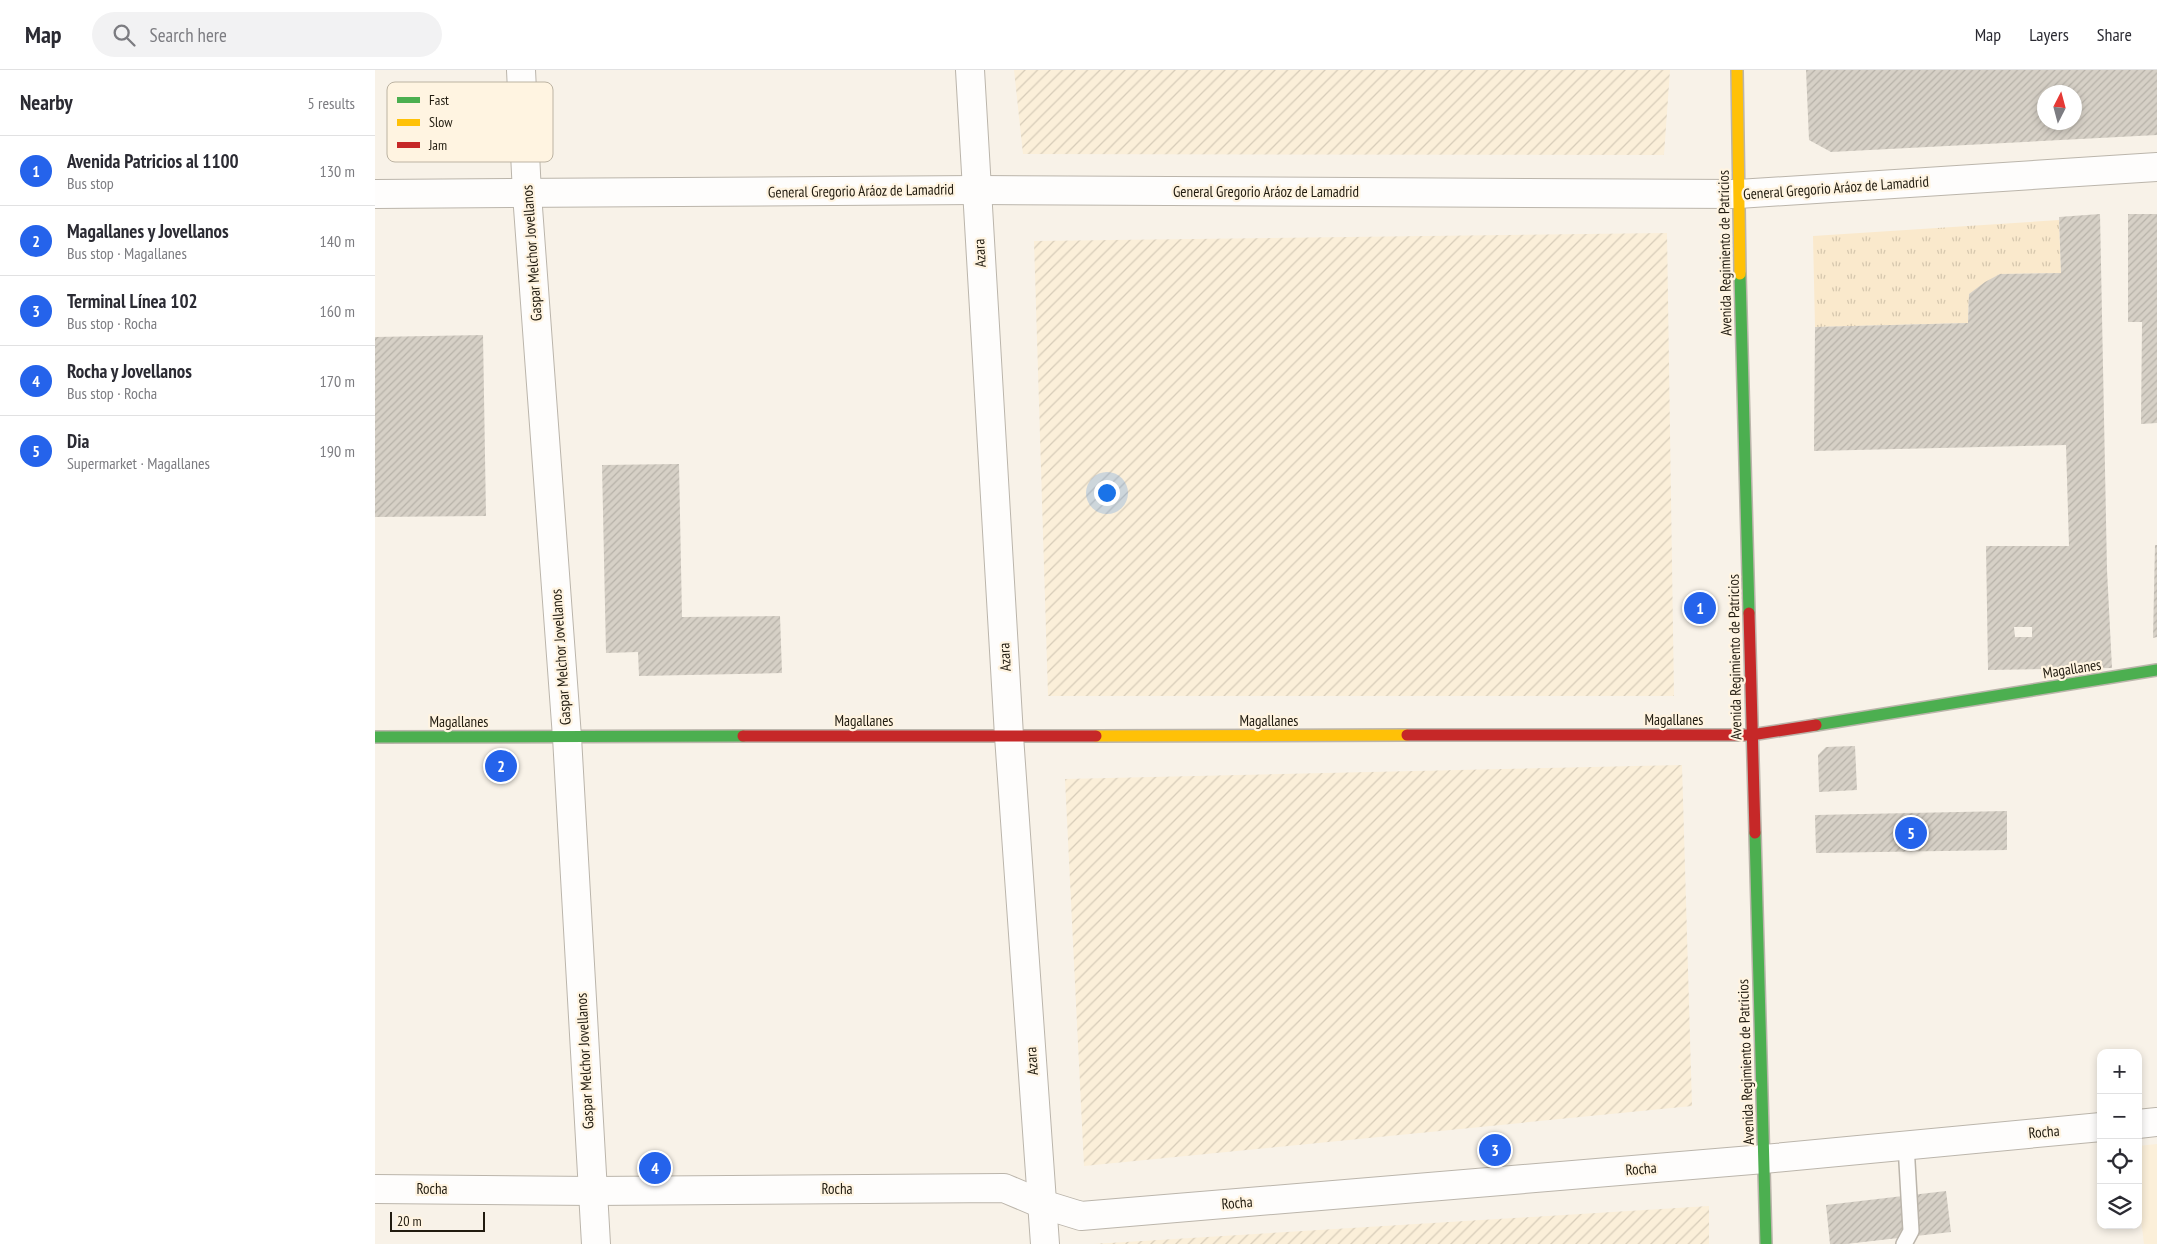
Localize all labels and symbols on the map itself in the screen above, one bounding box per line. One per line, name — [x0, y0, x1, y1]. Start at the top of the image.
legend — [387, 82, 553, 162]
north arrow — [2037, 85, 2082, 130]
text: Fast — [429, 91, 449, 109]
text: Slow — [429, 113, 453, 131]
text: Jam — [428, 136, 447, 154]
street label: Avenida Regimiento de Patricios — [1714, 170, 1735, 336]
street label: General Gregorio Aráoz de Lamadrid — [1743, 172, 1929, 203]
street label: General Gregorio Aráoz de Lamadrid — [768, 179, 954, 202]
street label: General Gregorio Aráoz de Lamadrid — [1173, 182, 1359, 201]
street label: Gaspar Melchor Jovellanos — [517, 184, 546, 322]
street label: Azara — [969, 238, 990, 268]
your location — [1094, 480, 1120, 506]
street label: Avenida Regimiento de Patricios — [1724, 574, 1745, 740]
street label: Gaspar Melchor Jovellanos — [546, 588, 575, 726]
pin: 1 — [1684, 589, 1716, 627]
street label: Azara — [994, 642, 1015, 672]
street label: Magallanes — [2041, 655, 2102, 682]
street label: Magallanes — [1645, 710, 1703, 729]
street label: Magallanes — [835, 711, 893, 730]
street label: Magallanes — [1240, 711, 1298, 730]
street label: Magallanes — [430, 712, 488, 731]
pin: 2 — [485, 747, 517, 785]
pin: 5 — [1895, 814, 1927, 852]
street label: Avenida Regimiento de Patricios — [1733, 979, 1758, 1145]
street label: Gaspar Melchor Jovellanos — [571, 992, 598, 1130]
street label: Azara — [1021, 1046, 1042, 1076]
street label: Rocha — [2028, 1121, 2060, 1142]
pin: 3 — [1479, 1131, 1511, 1169]
pin: 4 — [639, 1149, 671, 1187]
street label: Rocha — [1625, 1158, 1657, 1179]
street label: Rocha — [416, 1179, 448, 1198]
street label: Rocha — [821, 1179, 853, 1198]
street label: Rocha — [1221, 1192, 1253, 1213]
scale bar — [390, 1209, 485, 1232]

